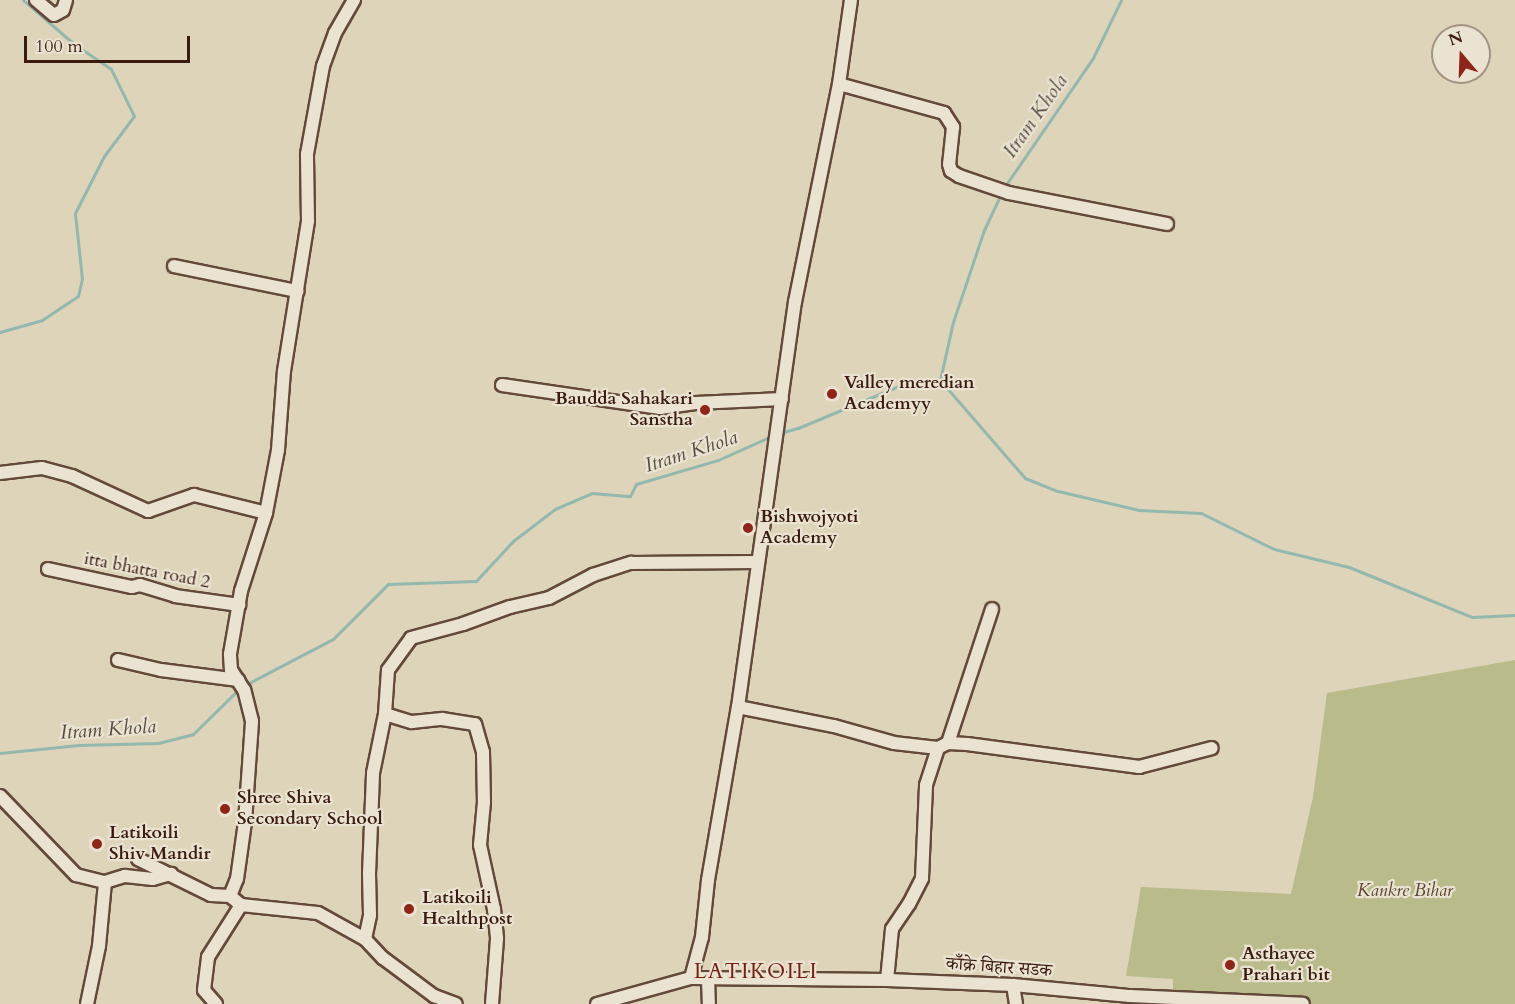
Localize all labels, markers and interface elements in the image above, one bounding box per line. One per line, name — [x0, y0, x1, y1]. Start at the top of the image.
scale bar — [27, 24, 194, 62]
north arrow — [1431, 24, 1491, 84]
text: N — [1446, 26, 1466, 52]
text: 100 m — [35, 34, 83, 59]
water label: Itram Khola — [998, 70, 1072, 162]
place label: Valley meredian Academyy — [844, 373, 975, 416]
marker: Valley meredian Academyy — [825, 387, 839, 401]
place label: Baudda Sahakari Sanstha — [555, 389, 693, 432]
marker: Baudda Sahakari Sanstha — [698, 403, 712, 417]
water label: Itram Khola — [642, 425, 740, 477]
place label: Bishwojyoti Academy — [760, 507, 859, 550]
marker: Bishwojyoti Academy — [741, 521, 755, 535]
street label: itta bhatta road 2 — [82, 548, 212, 594]
water label: Itram Khola — [59, 714, 157, 744]
place label: Shree Shiva Secondary School — [237, 788, 383, 830]
marker: Shree Shiva Secondary School — [218, 802, 232, 816]
place label: Latikoili Shiv Mandir — [109, 823, 211, 866]
marker: Latikoili Shiv Mandir — [90, 837, 104, 851]
park label: Kankre Bihar — [1357, 880, 1453, 902]
place label: Latikoili Healthpost — [422, 888, 512, 930]
marker: Latikoili Healthpost — [400, 900, 418, 918]
place label: Asthayee Prahari bit — [1242, 944, 1330, 986]
street label: काँक्रे बिहार सडक — [945, 954, 1053, 982]
marker: Asthayee Prahari bit — [1223, 958, 1237, 972]
district label: LATIKOILI — [694, 959, 818, 985]

